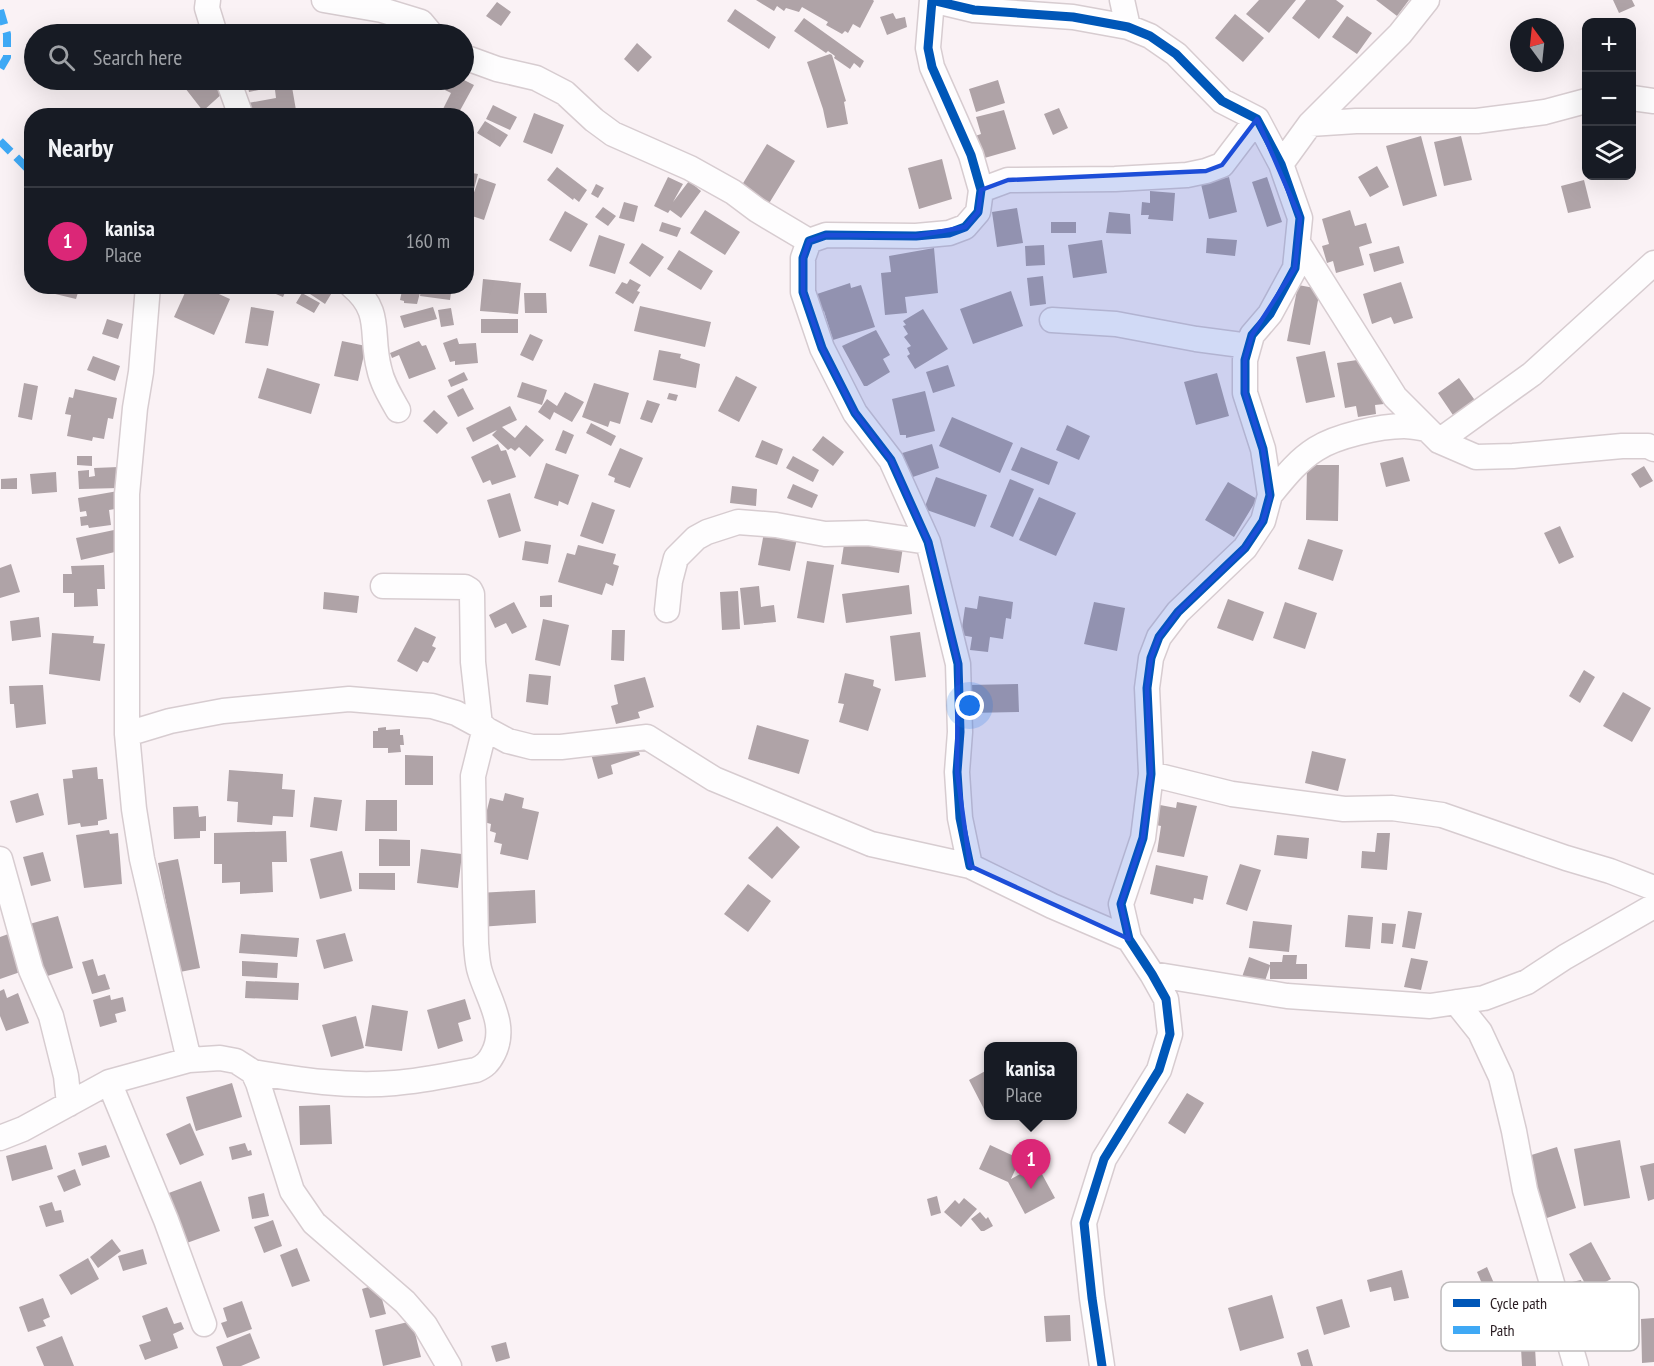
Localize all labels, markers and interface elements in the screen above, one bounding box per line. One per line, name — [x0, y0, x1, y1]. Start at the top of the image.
north arrow — [1510, 18, 1564, 72]
map controls — [1582, 18, 1636, 180]
button: + — [1582, 18, 1636, 72]
search box — [24, 24, 474, 90]
icon: search — [45, 41, 78, 74]
text: Search here — [93, 43, 182, 71]
button: − — [1582, 72, 1636, 126]
button: layers — [1582, 126, 1636, 180]
text: Nearby — [48, 131, 113, 164]
text: kanisa — [105, 214, 155, 242]
text: 1 — [63, 228, 72, 254]
text: 160 m — [406, 228, 450, 254]
text: Place — [105, 242, 142, 268]
your location — [955, 691, 984, 720]
popup — [984, 1042, 1077, 1120]
text: kanisa — [1006, 1054, 1055, 1082]
text: Place — [1006, 1082, 1042, 1108]
pin: 1 — [1012, 1140, 1050, 1189]
legend — [1441, 1282, 1639, 1351]
text: Cycle path — [1490, 1293, 1547, 1313]
text: Path — [1490, 1320, 1515, 1340]

